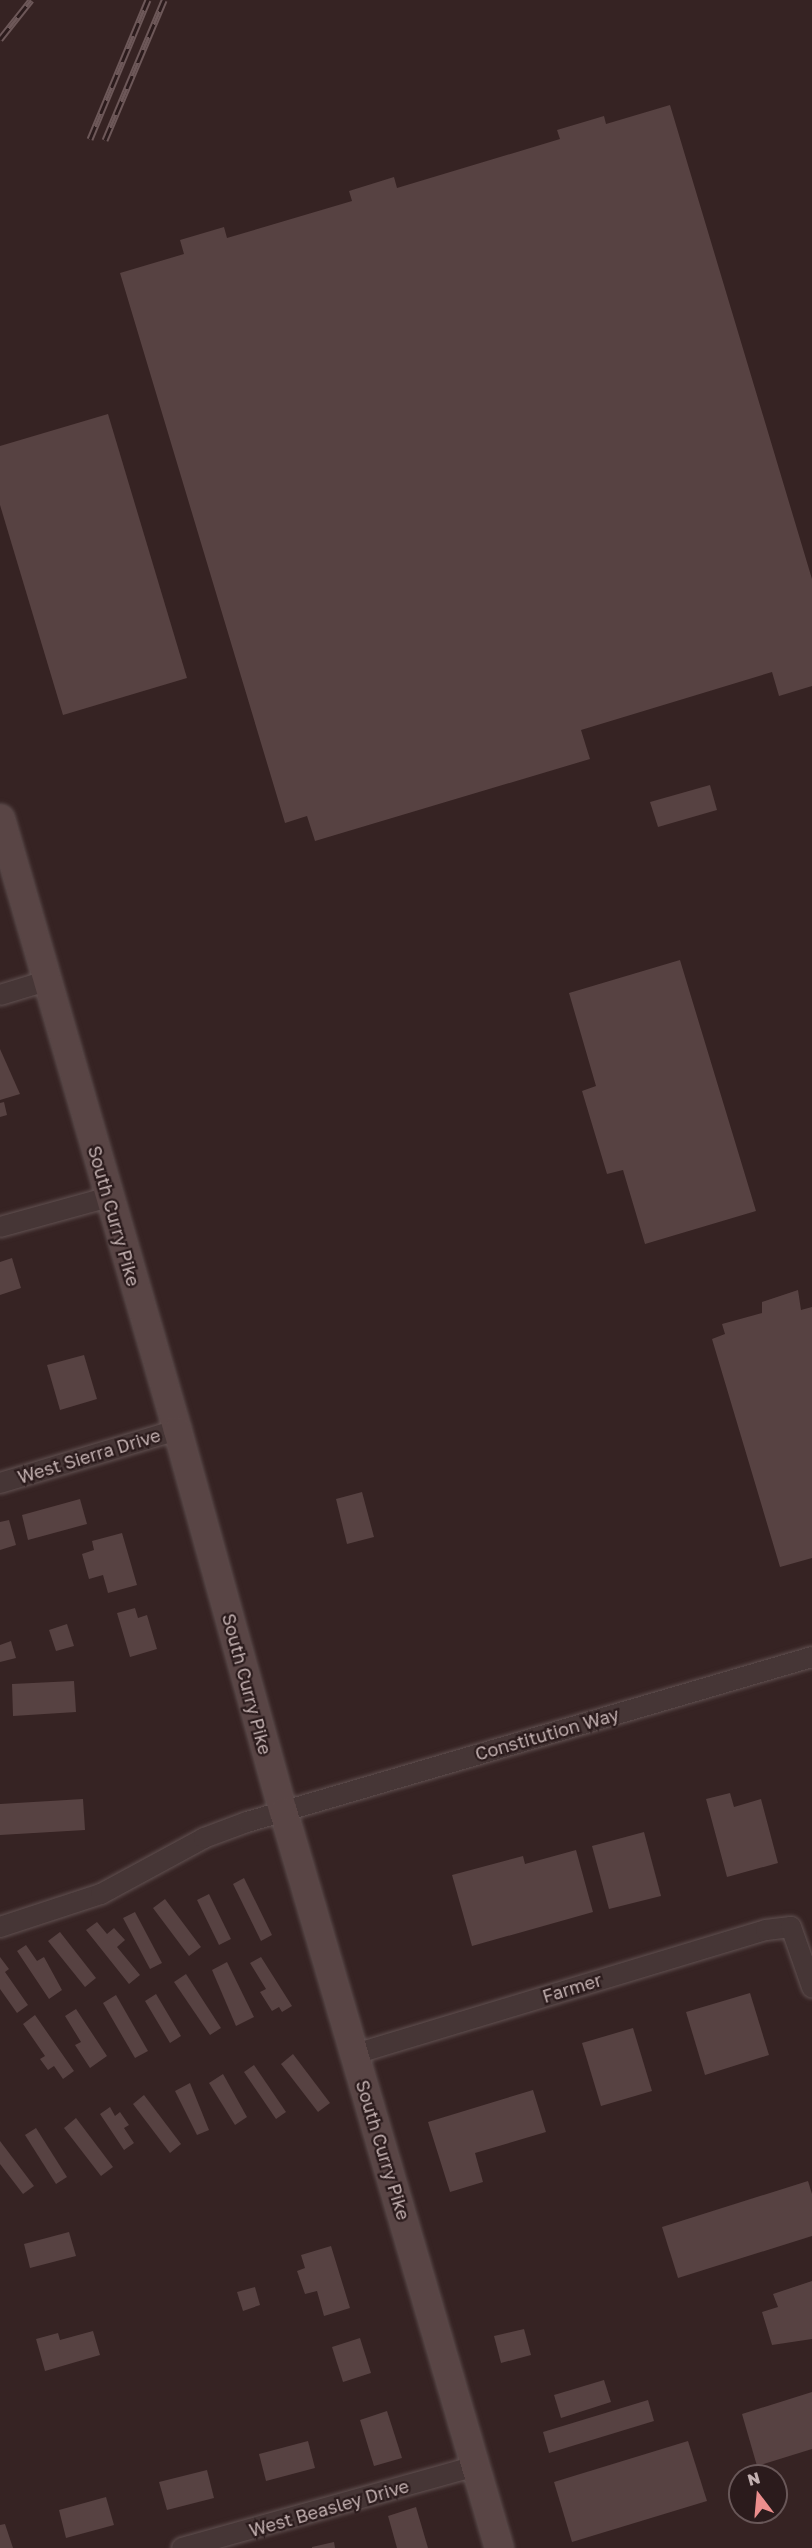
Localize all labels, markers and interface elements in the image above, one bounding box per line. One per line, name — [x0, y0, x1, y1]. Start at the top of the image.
street label: South Curry Pike — [84, 1143, 144, 1289]
street label: West Sierra Drive — [15, 1424, 163, 1488]
street label: South Curry Pike — [218, 1611, 276, 1757]
street label: Constitution Way — [473, 1703, 621, 1765]
street label: Farmer — [540, 1969, 604, 2007]
street label: South Curry Pike — [351, 2077, 415, 2223]
north arrow — [728, 2464, 788, 2524]
text: N — [745, 2467, 762, 2490]
street label: West Beasley Drive — [247, 2475, 411, 2541]

